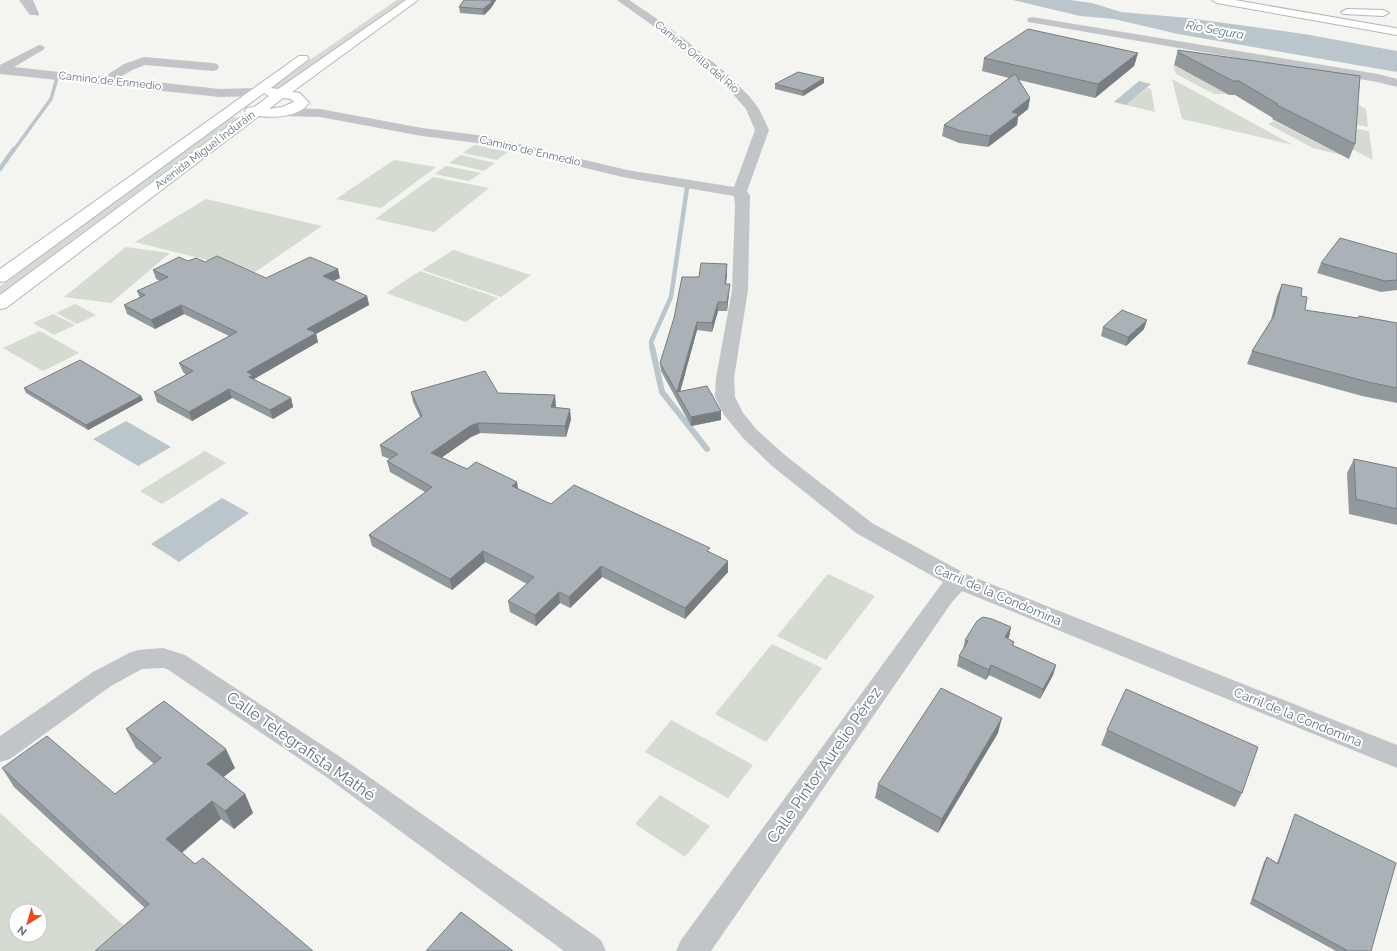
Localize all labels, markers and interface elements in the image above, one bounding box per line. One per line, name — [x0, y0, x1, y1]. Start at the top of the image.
street label: Camino Orilla del Río — [652, 18, 742, 96]
water label: Río Segura — [1185, 18, 1245, 42]
street label: Camino de Enmedio — [58, 69, 163, 93]
street label: Avenida Miguel Induráin — [152, 108, 258, 192]
street label: Camino de Enmedio — [478, 133, 582, 169]
street label: Carril de la Condomina — [932, 561, 1064, 629]
street label: Calle Pintor Aurelio Pérez — [763, 683, 885, 847]
street label: Carril de la Condomina — [1232, 684, 1364, 750]
street label: Calle Telegrafista Mathé — [223, 687, 379, 805]
north arrow — [8, 903, 48, 943]
text: N — [15, 923, 30, 938]

